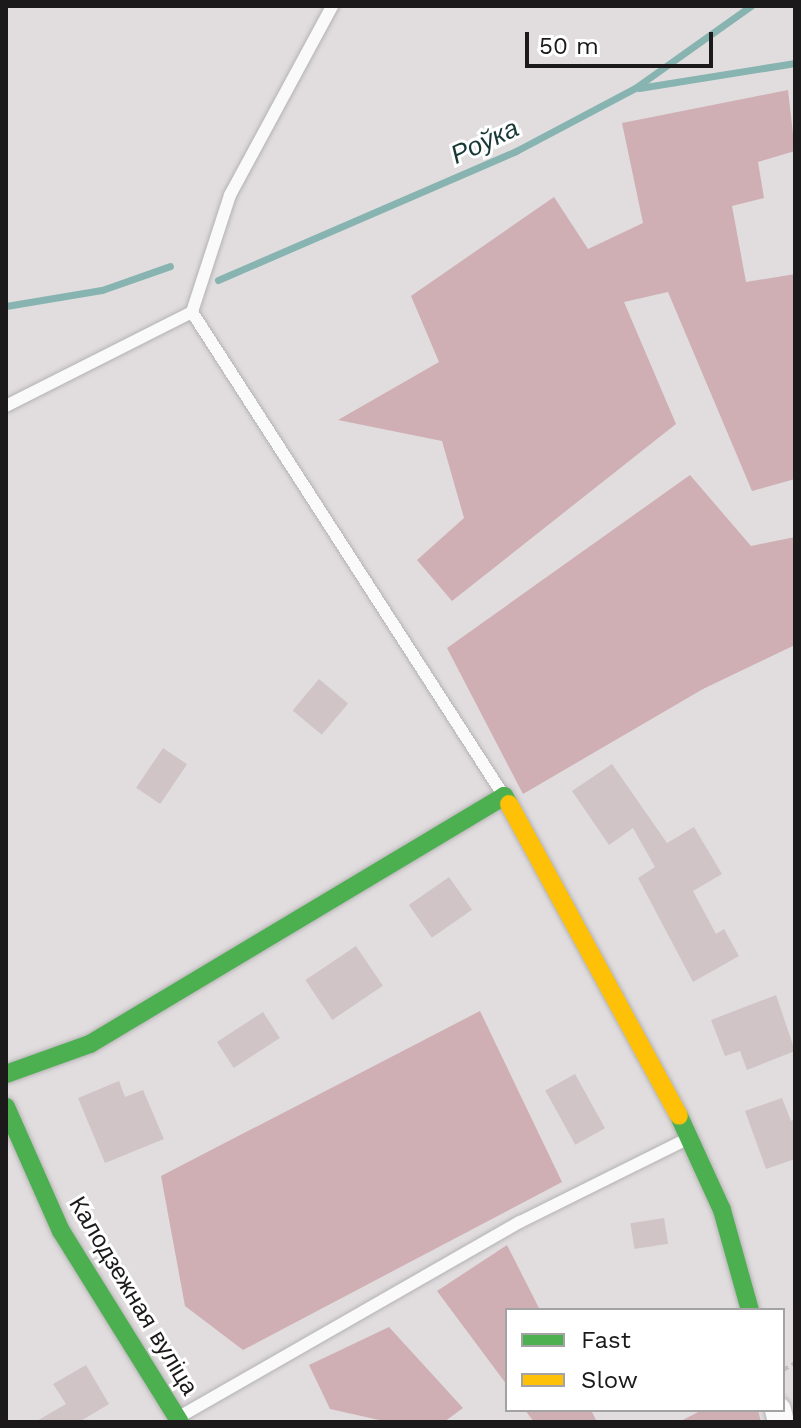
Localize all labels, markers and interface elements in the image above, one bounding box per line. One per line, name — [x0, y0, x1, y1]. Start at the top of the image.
scale bar — [529, 16, 717, 66]
text: 50 m — [539, 32, 599, 60]
water label: Роўка — [446, 113, 524, 171]
street label: Калодзежная вуліца — [62, 1192, 204, 1400]
legend — [505, 1308, 785, 1412]
text: Fast — [581, 1326, 631, 1354]
text: Slow — [581, 1366, 638, 1394]

